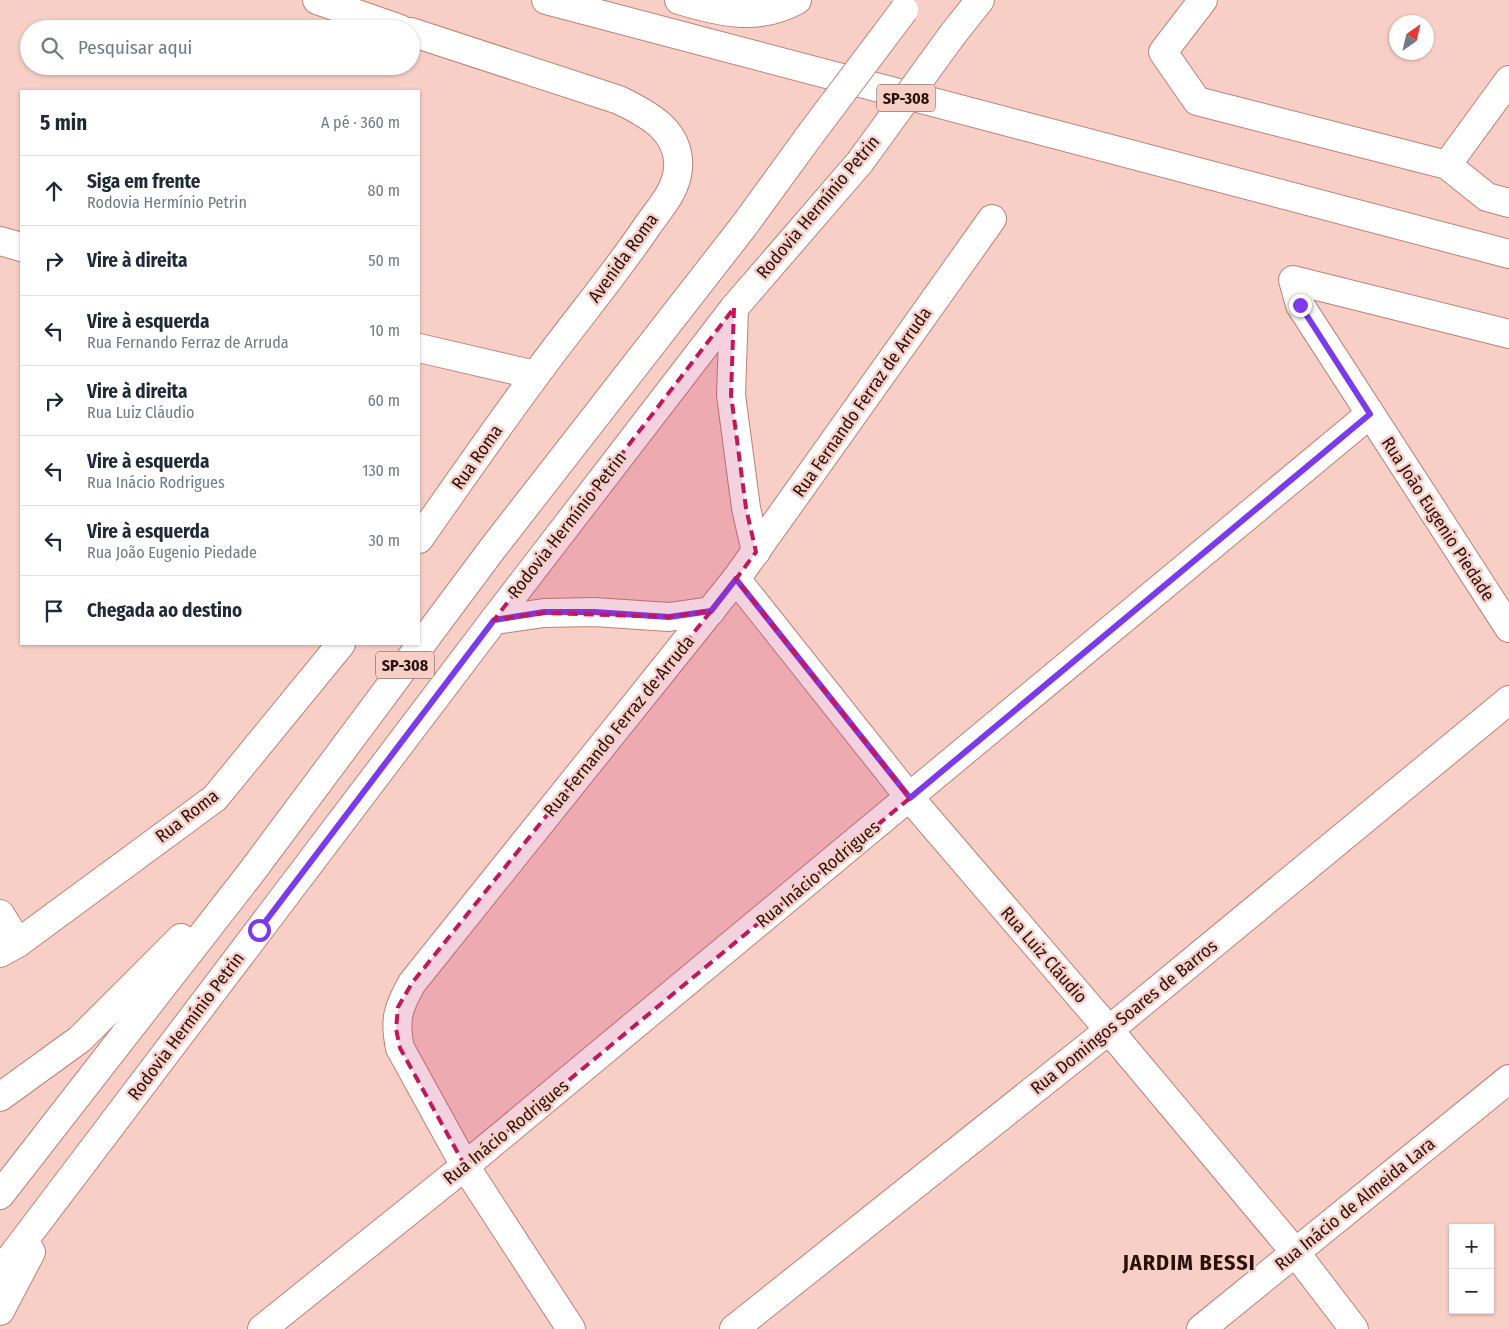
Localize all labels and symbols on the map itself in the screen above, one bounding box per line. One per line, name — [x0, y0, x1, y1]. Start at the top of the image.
north arrow — [1389, 15, 1434, 60]
road number: SP-308 — [877, 85, 935, 112]
street label: Rodovia Hermínio Petrin — [752, 131, 884, 283]
street label: Avenida Roma — [583, 209, 663, 307]
route end — [1289, 294, 1312, 317]
street label: Rua Fernando Ferraz de Arruda — [788, 303, 936, 501]
street label: Rua Roma — [447, 420, 507, 494]
street label: Rua João Eugenio Piedade — [1377, 433, 1499, 605]
street label: Rodovia Hermínio Petrin — [503, 447, 631, 603]
street label: Rua Fernando Ferraz de Arruda — [539, 631, 699, 821]
road number: SP-308 — [376, 652, 434, 678]
street label: Rua Roma — [151, 784, 223, 847]
street label: Rua Inácio Rodrigues — [752, 816, 885, 932]
street label: Rua Luiz Cláudio — [996, 902, 1092, 1008]
route start — [248, 919, 271, 942]
street label: Rua Domingos Soares de Barros — [1026, 935, 1222, 1099]
street label: Rodovia Hermínio Petrin — [123, 948, 249, 1104]
street label: Rua Inácio Rodrigues — [439, 1074, 573, 1189]
street label: Rua Inácio de Almeida Lara — [1271, 1133, 1440, 1275]
district label: JARDIM BESSI — [1121, 1249, 1256, 1276]

